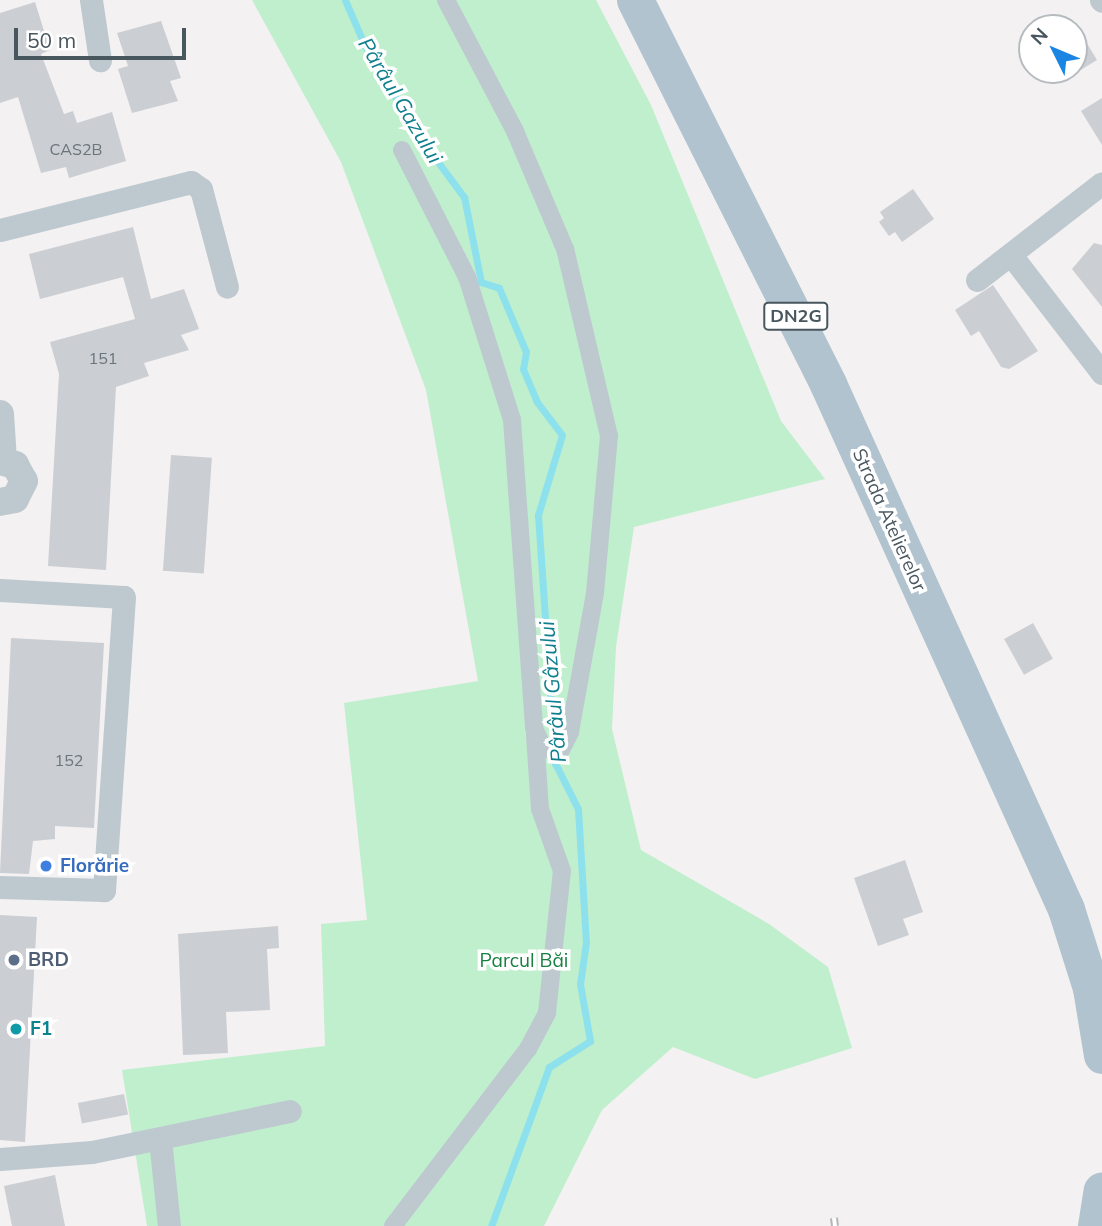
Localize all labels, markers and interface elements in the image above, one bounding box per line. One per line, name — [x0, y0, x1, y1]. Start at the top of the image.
scale bar — [18, 14, 189, 58]
north arrow — [1018, 14, 1088, 84]
text: N — [1025, 23, 1053, 49]
text: 50 m — [27, 27, 76, 53]
water label: Pârâul Gazului — [354, 33, 448, 167]
house number: CAS2B — [50, 139, 102, 159]
road number: DN2G — [763, 302, 829, 330]
house number: 151 — [89, 348, 117, 368]
street label: Strada Atelierelor — [847, 445, 931, 595]
water label: Pârâul Gâzului — [533, 620, 571, 764]
house number: 152 — [55, 750, 83, 770]
place label: Florărie — [60, 855, 129, 877]
marker: Florărie — [38, 858, 54, 874]
place label: BRD — [28, 949, 69, 971]
park label: Parcul Băi — [480, 950, 568, 972]
marker: BRD — [6, 952, 22, 968]
place label: F1 — [30, 1018, 52, 1040]
marker: F1 — [8, 1021, 24, 1037]

